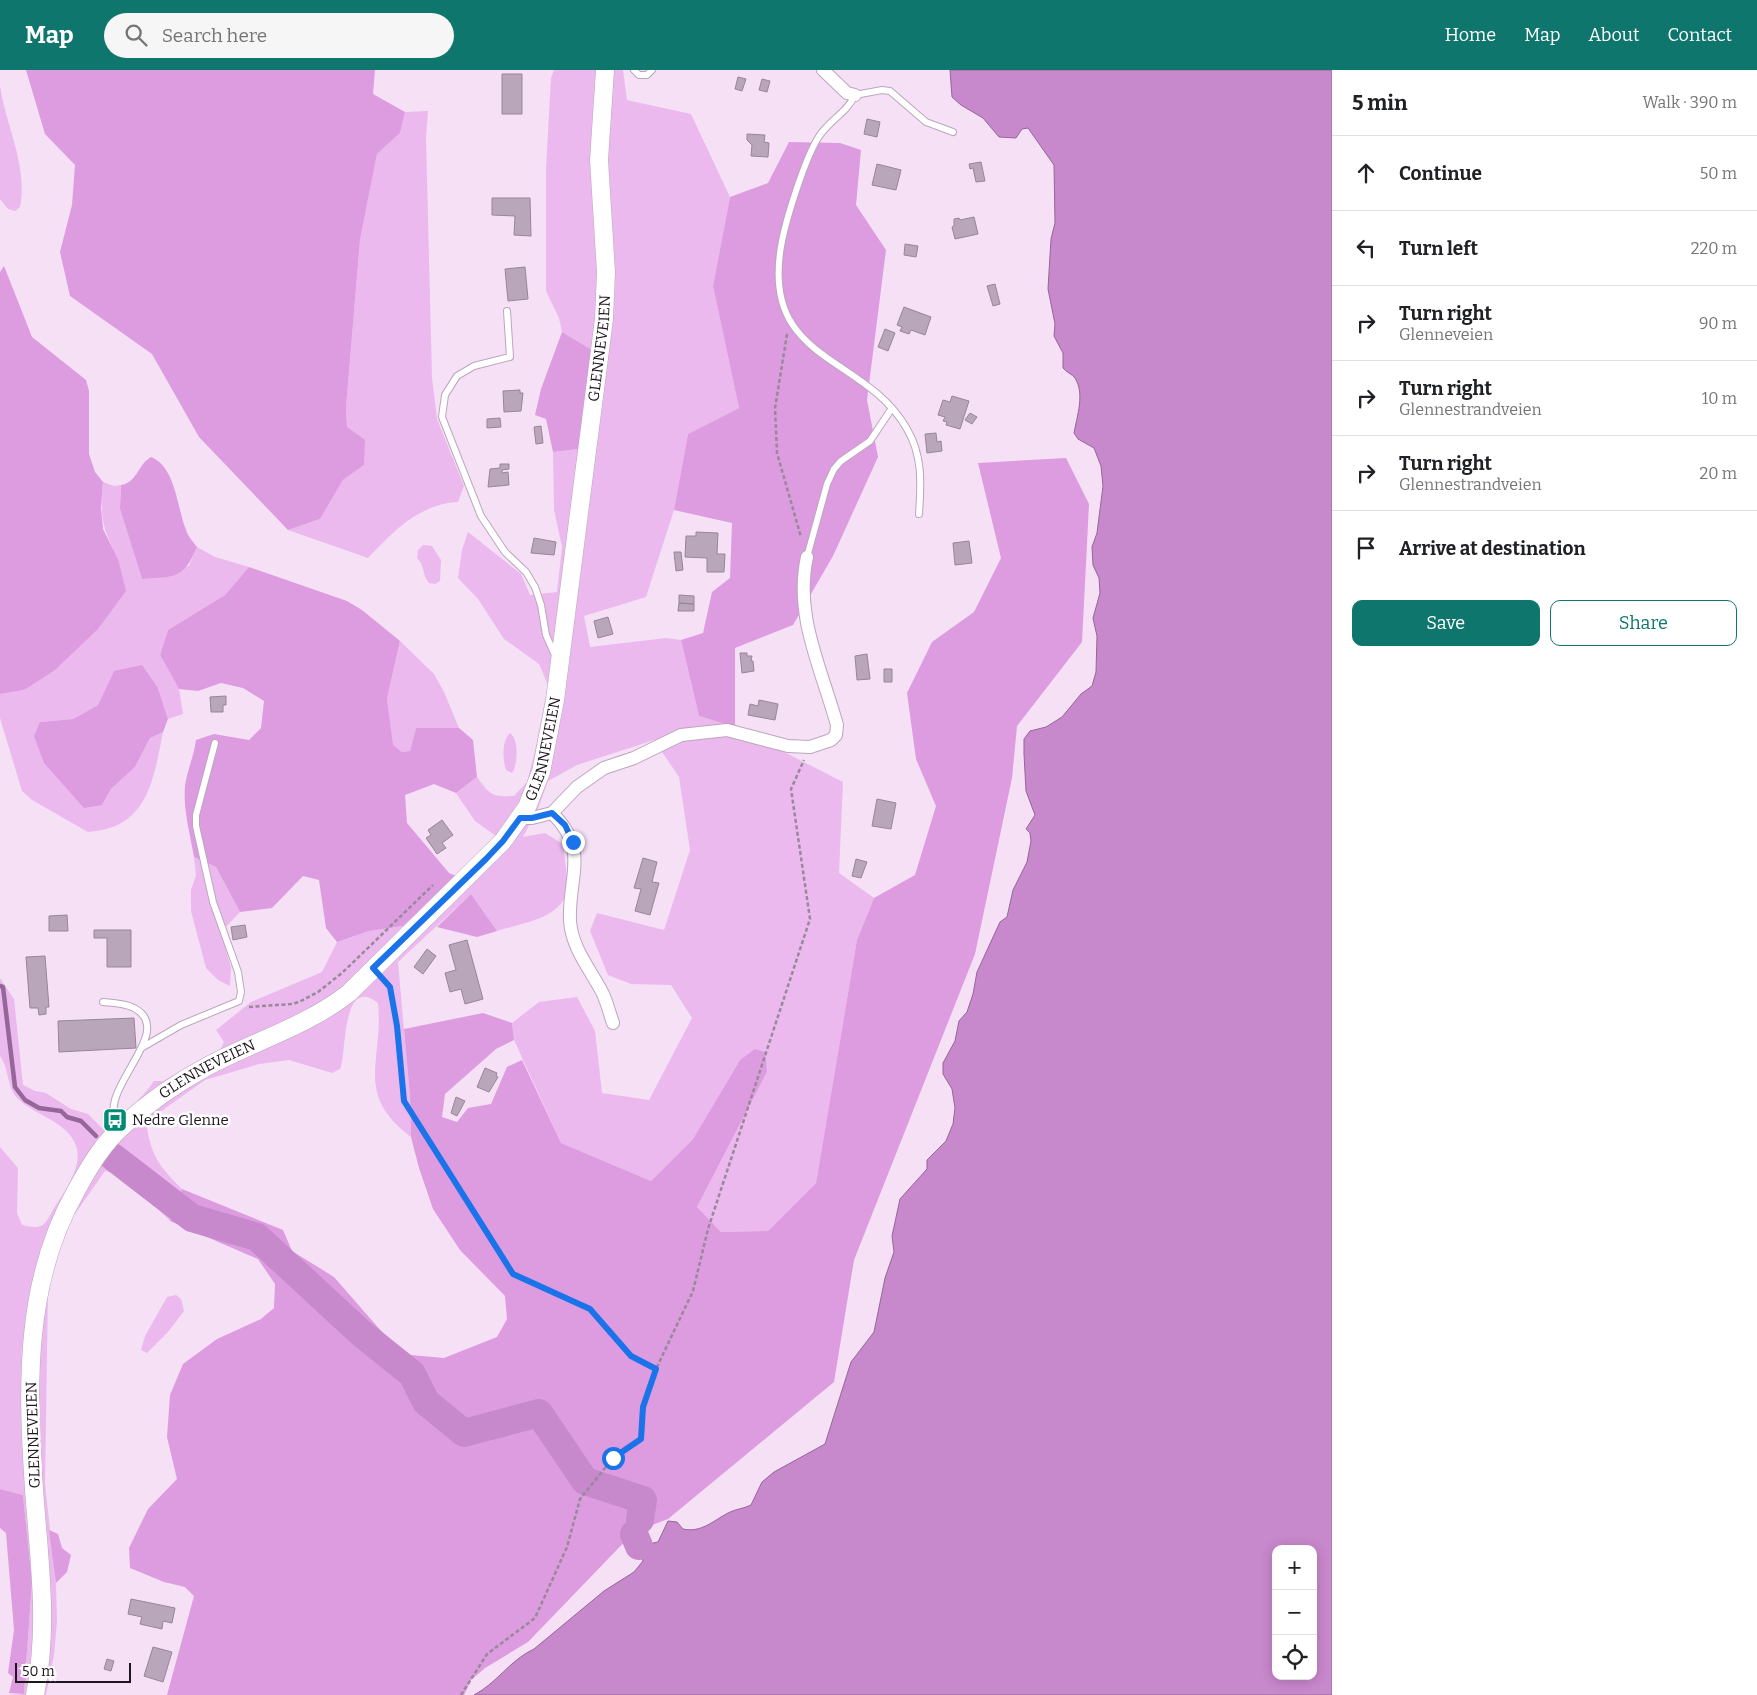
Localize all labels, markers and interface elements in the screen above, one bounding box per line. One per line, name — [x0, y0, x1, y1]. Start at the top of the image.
search box — [104, 13, 454, 58]
text: Map — [25, 21, 74, 49]
icon: search — [122, 21, 150, 49]
text: Search here — [162, 24, 267, 47]
text: Home — [1445, 24, 1496, 46]
text: Map — [1524, 24, 1560, 46]
text: About — [1588, 24, 1639, 46]
text: Contact — [1667, 24, 1732, 46]
text: 5 min — [1352, 90, 1408, 116]
text: Walk · 390 m — [1643, 93, 1737, 112]
icon: ahead — [1352, 159, 1380, 187]
text: Continue — [1399, 162, 1482, 185]
text: 50 m — [1700, 164, 1737, 183]
icon: left — [1352, 234, 1380, 262]
text: Turn left — [1399, 237, 1478, 260]
text: 220 m — [1691, 239, 1737, 258]
street label: GLENNEVEIEN — [584, 295, 614, 403]
text: Turn right — [1399, 302, 1492, 325]
icon: right — [1352, 309, 1380, 337]
text: 90 m — [1699, 314, 1737, 333]
text: Glenneveien — [1399, 325, 1493, 344]
text: Turn right — [1399, 377, 1492, 400]
icon: right — [1352, 384, 1380, 412]
text: 10 m — [1702, 389, 1737, 408]
text: Glennestrandveien — [1399, 400, 1542, 419]
text: Turn right — [1399, 452, 1492, 475]
icon: right — [1352, 459, 1380, 487]
text: 20 m — [1700, 464, 1737, 483]
text: Glennestrandveien — [1399, 475, 1542, 494]
icon: arrive — [1352, 534, 1380, 562]
text: Arrive at destination — [1399, 537, 1586, 560]
button: Save — [1352, 600, 1540, 646]
button: Share — [1550, 600, 1737, 646]
street label: GLENNEVEIEN — [521, 695, 564, 804]
route end — [562, 831, 585, 854]
street label: GLENNEVEIEN — [155, 1036, 258, 1103]
bus stop icon: Nedre Glenne — [102, 1107, 128, 1133]
place label: Nedre Glenne — [132, 1111, 229, 1129]
street label: GLENNEVEIEN — [22, 1381, 44, 1489]
route start — [602, 1447, 625, 1470]
map controls — [1272, 1545, 1317, 1680]
button: + — [1272, 1545, 1317, 1590]
button: − — [1272, 1590, 1317, 1635]
button: locate — [1272, 1635, 1317, 1680]
scale bar — [15, 1660, 131, 1683]
text: 50 m — [22, 1663, 55, 1680]

